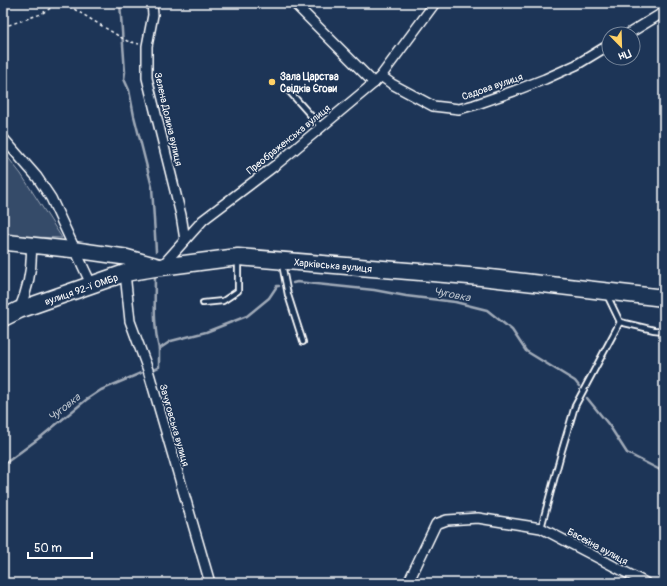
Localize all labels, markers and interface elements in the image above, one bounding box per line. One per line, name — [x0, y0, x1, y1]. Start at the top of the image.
north arrow — [601, 26, 641, 66]
text: Пн — [616, 46, 633, 63]
street label: Зелена Долина вулиця — [151, 71, 185, 167]
place label: Зала Царства Свідків Єгови — [280, 71, 339, 95]
street label: Садова вулиця — [460, 71, 525, 103]
marker: Зала Царства Свідків Єгови — [267, 77, 277, 87]
street label: Преображенська вулиця — [244, 102, 333, 177]
street label: Харківська вулиця — [293, 257, 373, 275]
street label: вулиця 92-ї ОМБр — [43, 272, 120, 308]
water label: Чуговка — [432, 285, 472, 305]
street label: Зачуговська вулиця — [157, 383, 192, 468]
water label: Чуговка — [46, 390, 84, 424]
street label: Басейна вулиця — [565, 526, 630, 568]
scale bar — [28, 534, 92, 560]
text: 50 m — [34, 541, 62, 556]

